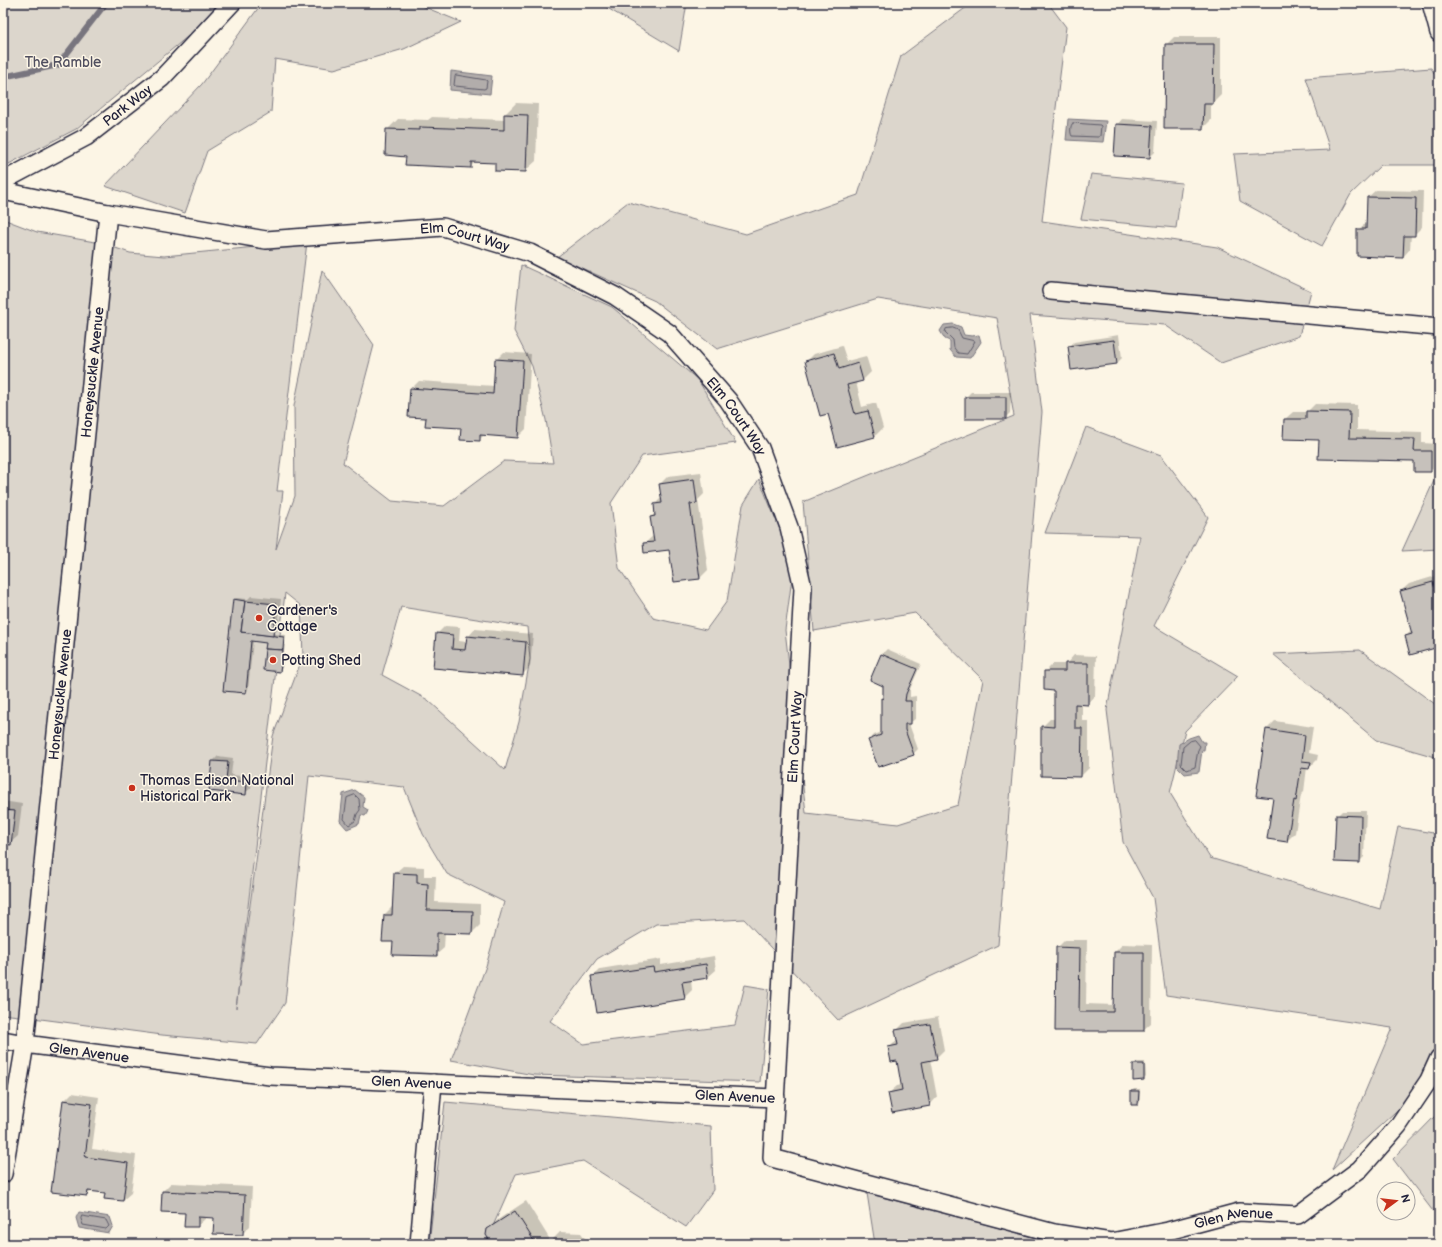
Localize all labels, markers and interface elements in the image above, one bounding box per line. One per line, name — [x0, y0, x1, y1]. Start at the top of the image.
park label: The Ramble — [25, 54, 101, 71]
street label: Park Way — [99, 80, 156, 129]
street label: Elm Court Way — [419, 218, 512, 255]
street label: Honeysuckle Avenue — [77, 306, 107, 439]
street label: Elm Court Way — [703, 373, 770, 458]
place label: Gardener's Cottage — [267, 602, 337, 635]
marker: Gardener's Cottage — [254, 613, 264, 623]
street label: Honeysuckle Avenue — [45, 628, 75, 761]
place label: Potting Shed — [281, 652, 361, 669]
marker: Potting Shed — [268, 655, 278, 665]
street label: Elm Court Way — [784, 690, 806, 783]
place label: Thomas Edison National Historical Park — [140, 772, 294, 805]
marker: Thomas Edison National Historical Park — [127, 783, 137, 793]
street label: Glen Avenue — [48, 1039, 130, 1066]
street label: Glen Avenue — [371, 1072, 452, 1092]
street label: Glen Avenue — [694, 1086, 776, 1106]
north arrow — [1376, 1181, 1416, 1221]
text: N — [1398, 1193, 1413, 1204]
street label: Glen Avenue — [1192, 1203, 1274, 1232]

